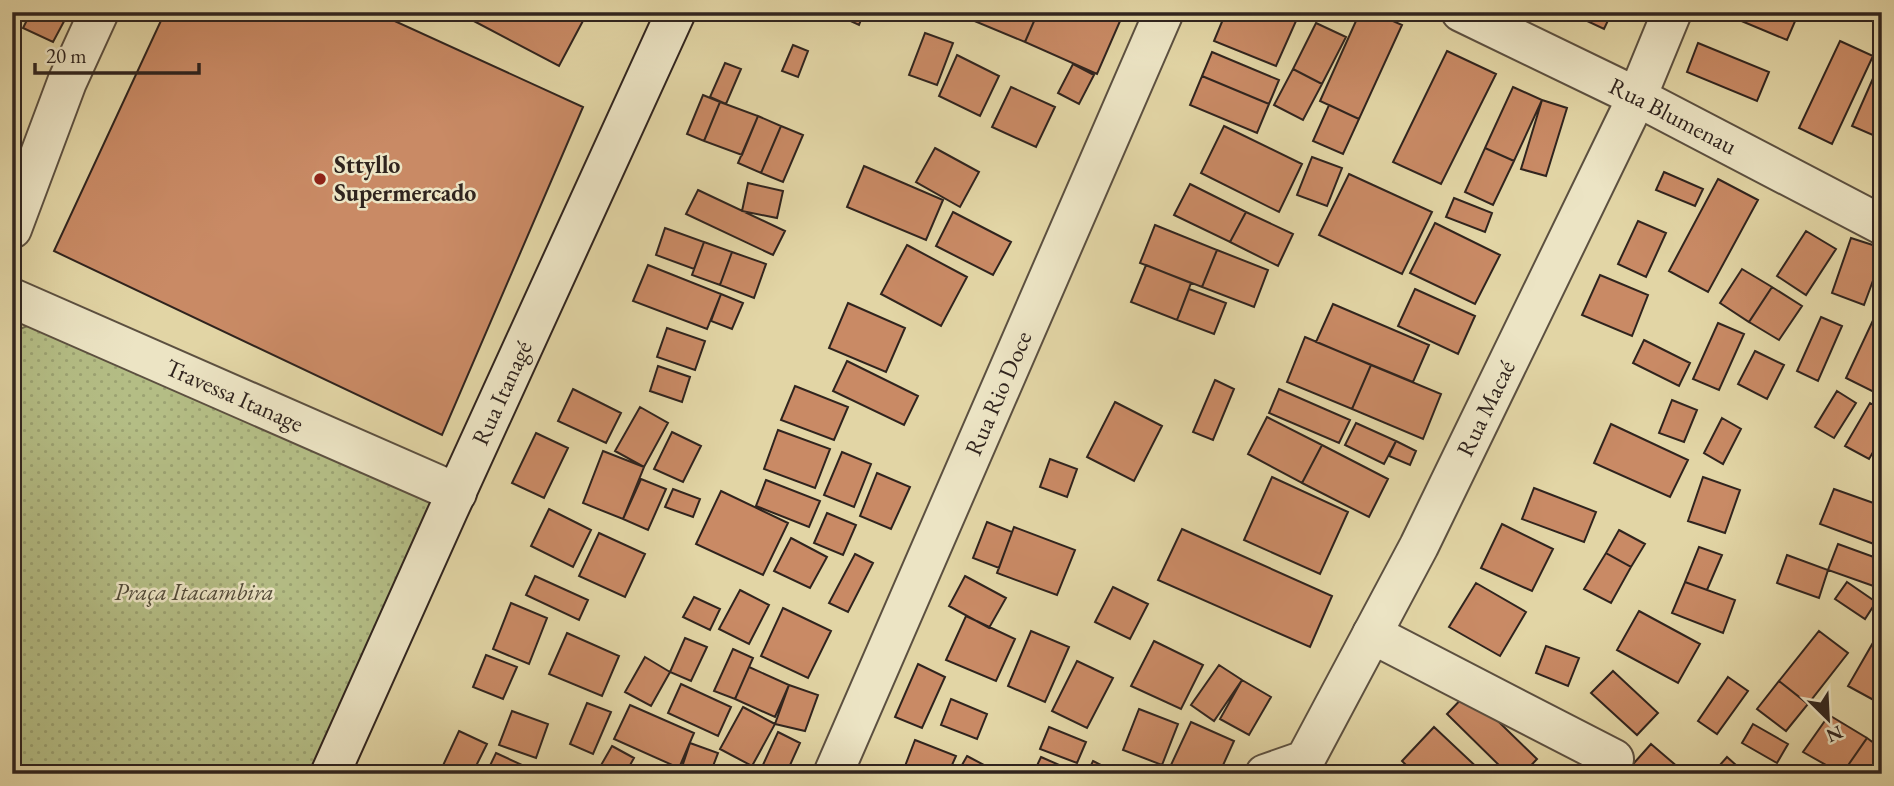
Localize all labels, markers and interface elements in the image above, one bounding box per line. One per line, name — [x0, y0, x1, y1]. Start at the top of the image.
scale bar — [35, 32, 200, 76]
text: 20 m — [46, 42, 87, 69]
street label: Rua Blumenau — [1604, 70, 1743, 162]
place label: Sttyllo Supermercado — [334, 149, 476, 208]
marker: Sttyllo Supermercado — [312, 171, 328, 187]
street label: Rua Rio Doce — [957, 326, 1039, 460]
street label: Rua Itanagé — [464, 336, 539, 450]
street label: Travessa Itanage — [161, 351, 309, 439]
street label: Rua Macaé — [1449, 355, 1522, 461]
park label: Praça Itacambira — [114, 576, 274, 607]
north arrow — [1792, 684, 1862, 754]
text: N — [1822, 720, 1847, 749]

